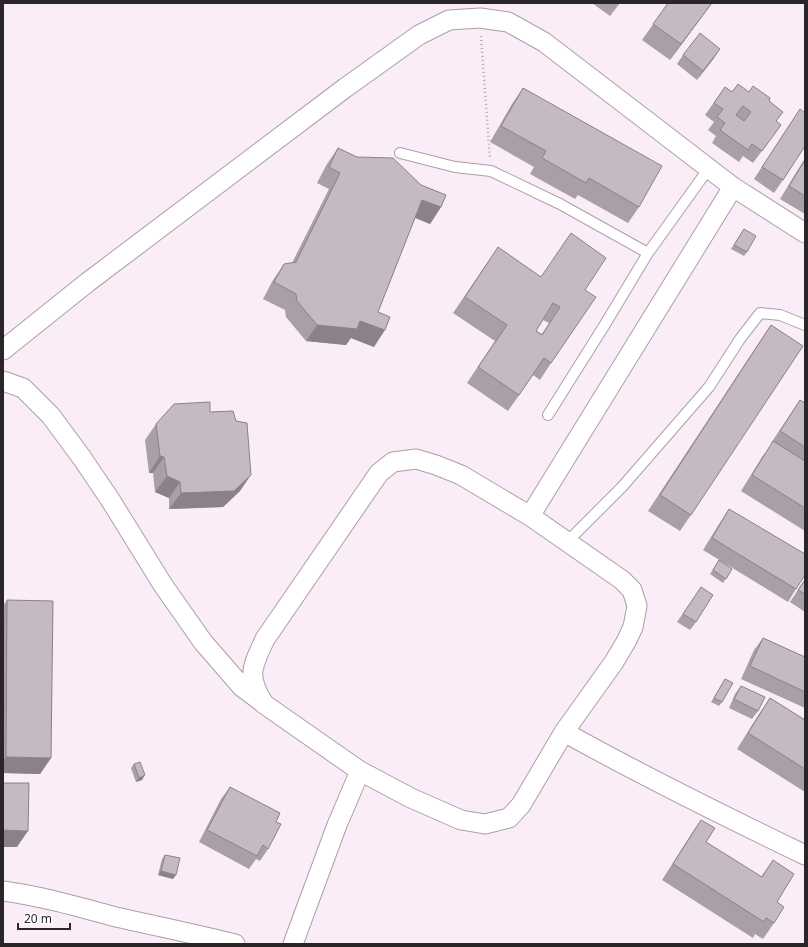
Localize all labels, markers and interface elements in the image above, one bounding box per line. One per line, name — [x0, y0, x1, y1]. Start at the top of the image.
scale bar — [18, 905, 70, 931]
text: 20 m — [24, 910, 52, 927]

